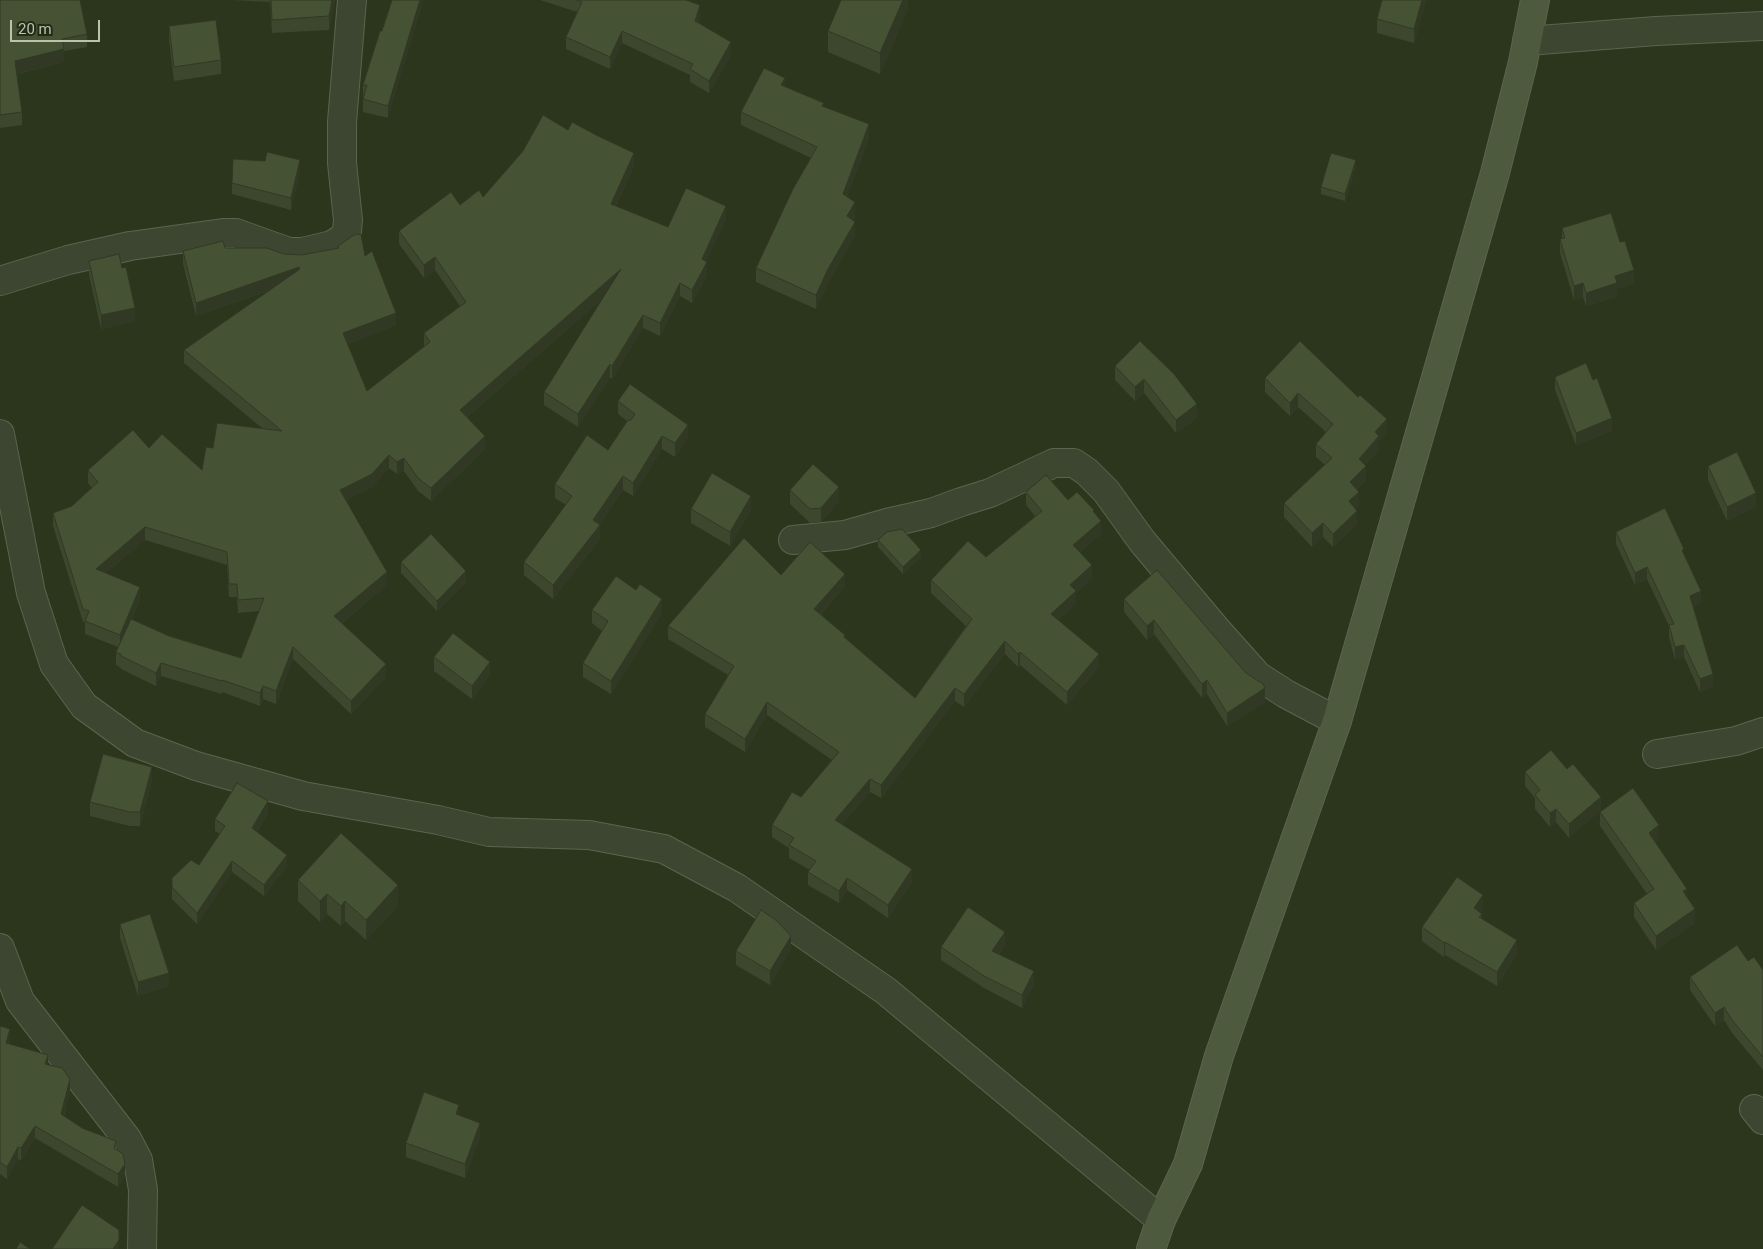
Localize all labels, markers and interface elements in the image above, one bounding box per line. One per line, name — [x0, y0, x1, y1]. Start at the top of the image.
scale bar — [12, 10, 102, 42]
text: 20 m — [18, 20, 52, 38]

